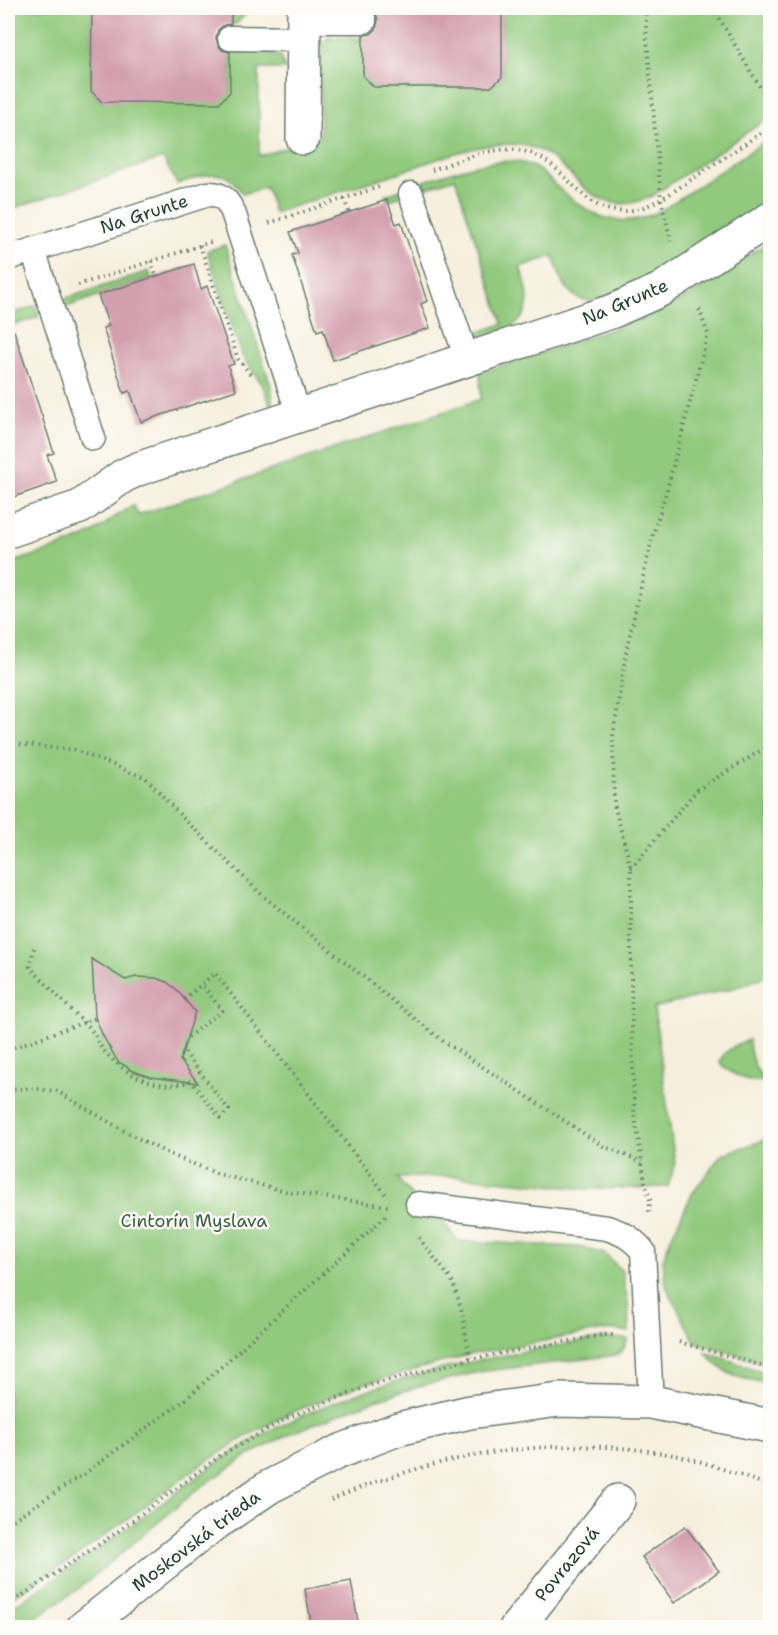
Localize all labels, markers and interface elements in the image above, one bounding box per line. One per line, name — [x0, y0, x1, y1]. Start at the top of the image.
street label: Na Grunte — [97, 189, 191, 239]
street label: Na Grunte — [578, 273, 672, 331]
park label: Cintorín Myslava — [121, 1209, 267, 1233]
street label: Moskovská trieda — [127, 1485, 265, 1597]
street label: Povrazová — [529, 1521, 605, 1607]

